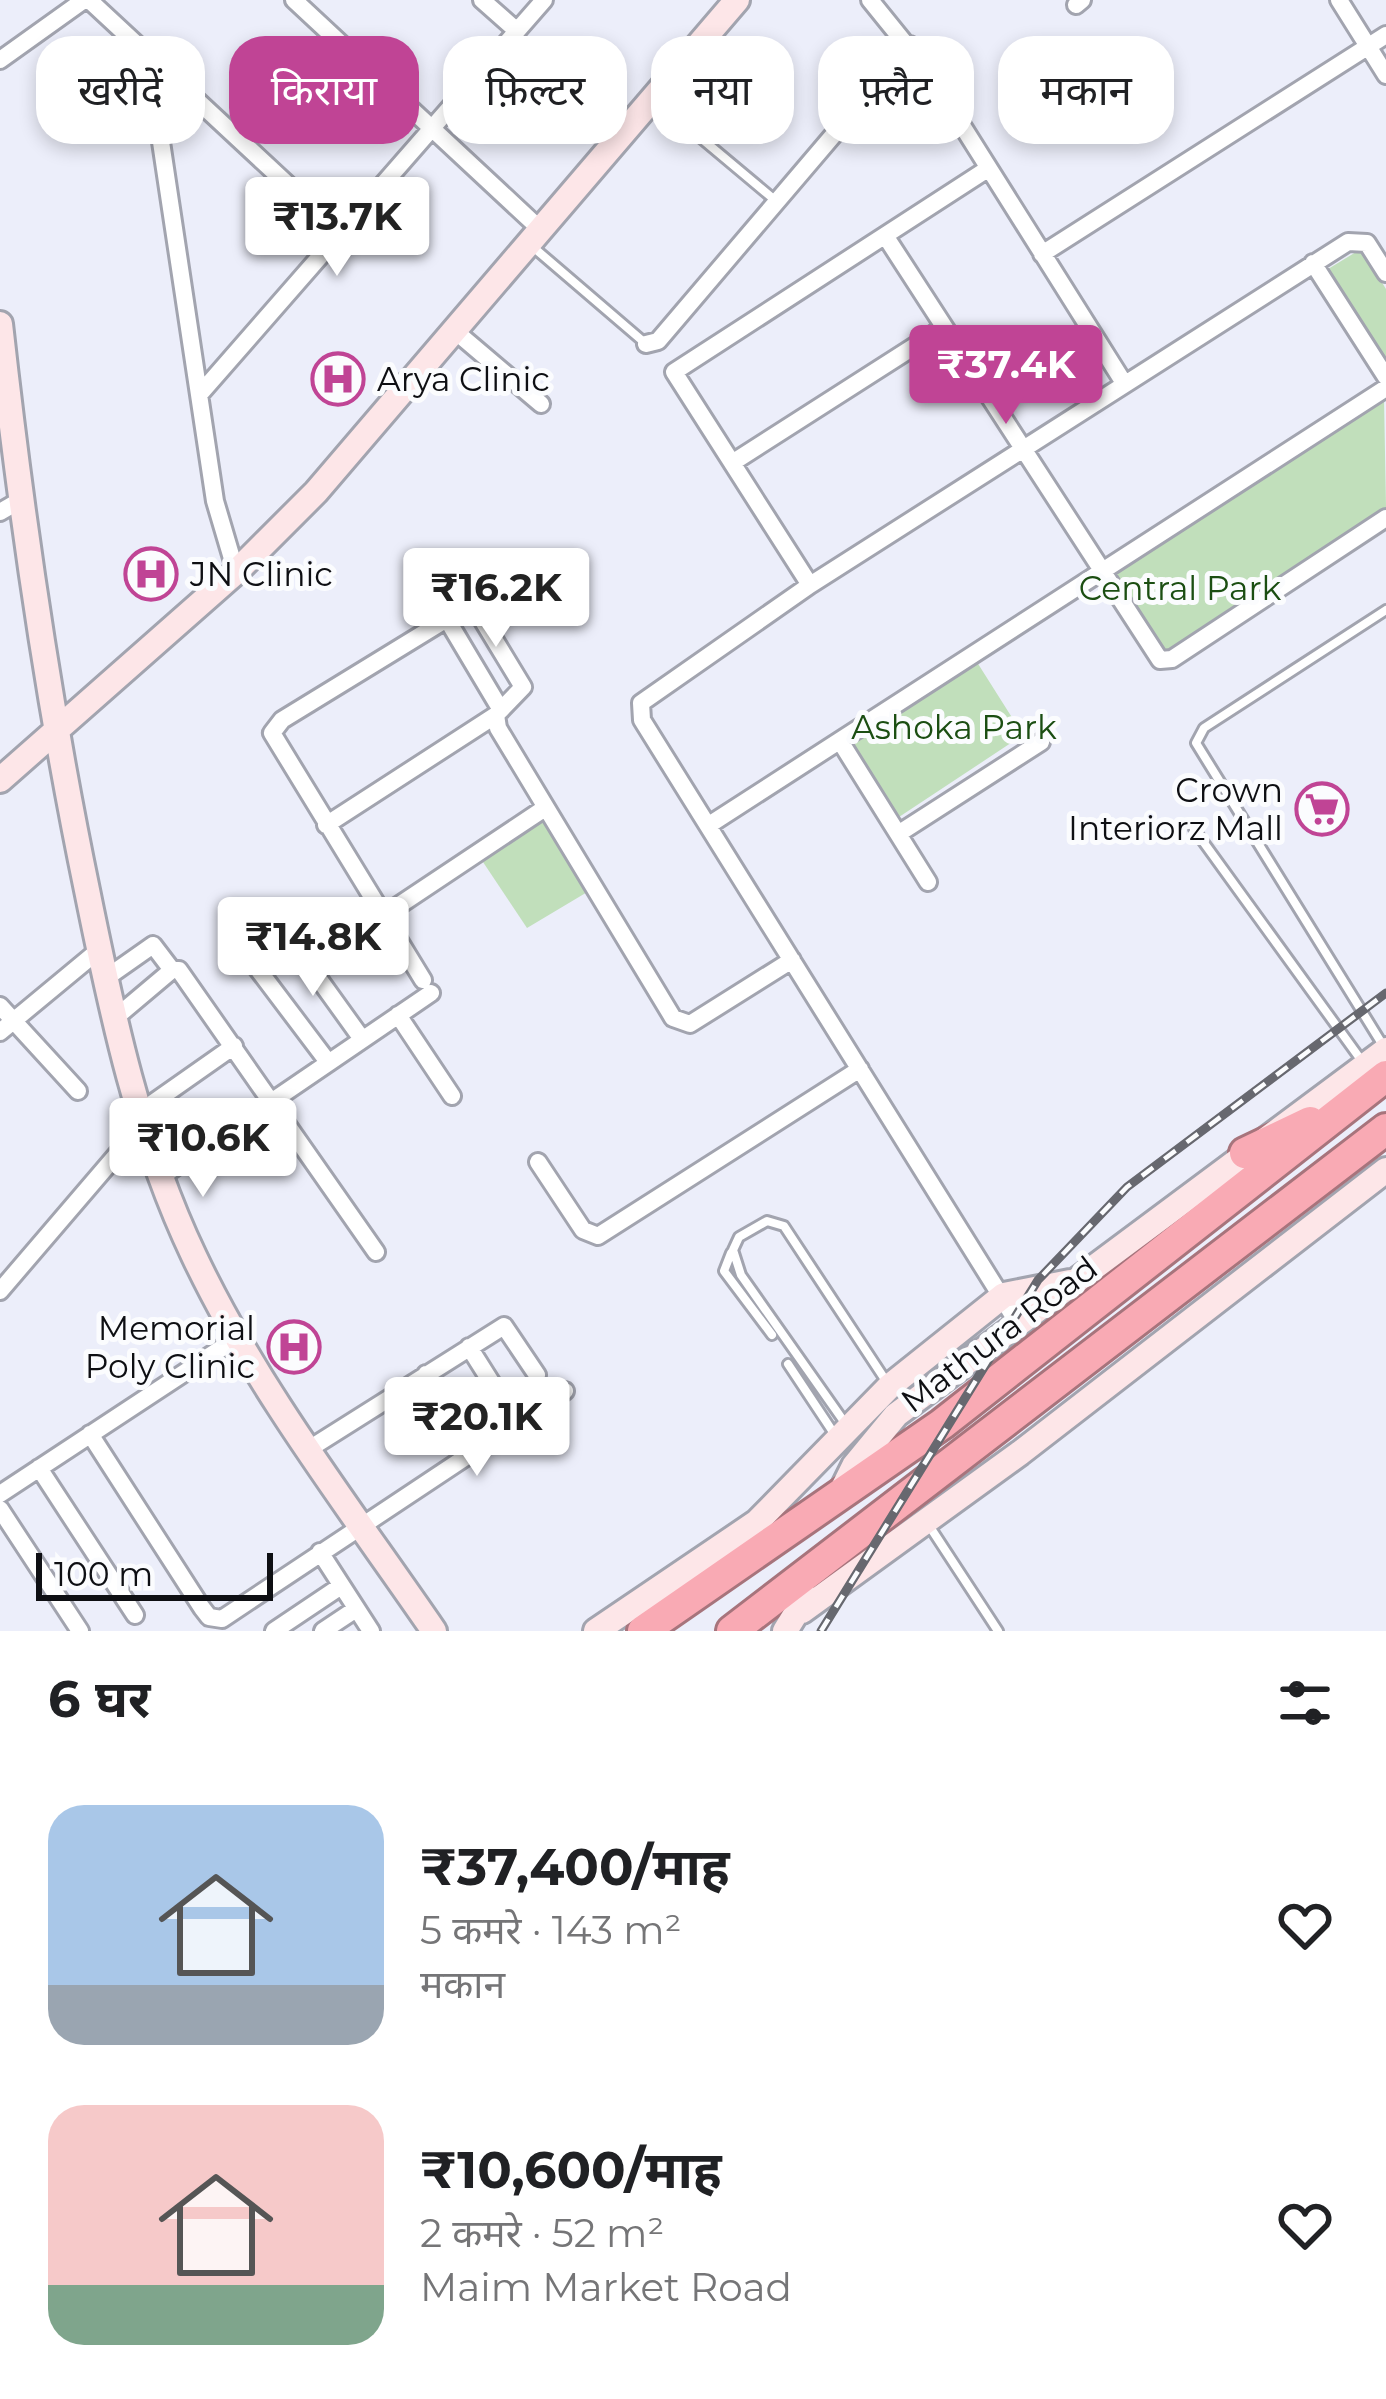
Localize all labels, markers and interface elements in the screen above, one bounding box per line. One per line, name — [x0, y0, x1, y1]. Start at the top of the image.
chip: खरीदें — [36, 36, 205, 144]
chip: किराया — [229, 36, 419, 144]
chip: फ़िल्टर — [443, 36, 627, 144]
chip: नया — [651, 36, 794, 144]
chip: फ़्लैट — [818, 36, 974, 144]
chip: मकान — [998, 36, 1174, 144]
pin: ₹13.7K — [239, 177, 435, 279]
text: ₹13.7K — [272, 192, 402, 240]
pin: ₹37.4K — [908, 325, 1104, 427]
text: ₹37.4K — [936, 340, 1076, 388]
hospital icon: Arya Clinic — [310, 351, 366, 407]
place label: Arya Clinic — [377, 359, 550, 399]
hospital icon: JN Clinic — [123, 546, 179, 602]
pin: ₹16.2K — [398, 548, 594, 650]
place label: JN Clinic — [189, 554, 333, 594]
text: ₹16.2K — [430, 563, 562, 611]
park label: Central Park — [1079, 568, 1282, 608]
park label: Ashoka Park — [851, 707, 1057, 747]
place label: Crown Interiorz Mall — [1068, 770, 1283, 848]
supermarket icon: Crown Interiorz Mall — [1294, 781, 1350, 837]
pin: ₹14.8K — [215, 897, 411, 999]
text: ₹14.8K — [245, 912, 381, 960]
pin: ₹10.6K — [105, 1098, 301, 1200]
text: ₹10.6K — [136, 1113, 270, 1161]
street label: Mathura Road — [893, 1247, 1105, 1421]
place label: Memorial Poly Clinic — [85, 1308, 255, 1386]
hospital icon: Memorial Poly Clinic — [266, 1319, 322, 1375]
pin: ₹20.1K — [379, 1377, 575, 1479]
text: ₹20.1K — [412, 1392, 542, 1440]
scale bar — [36, 1547, 273, 1600]
text: 100 m — [54, 1554, 153, 1594]
text: 6 घर — [48, 1668, 150, 1730]
icon: filters — [1272, 1670, 1338, 1736]
text: ₹37,400/माह — [420, 1836, 730, 1898]
icon: home — [144, 1853, 288, 1997]
icon: heart — [1272, 1892, 1338, 1958]
text: 5 कमरे · 143 m² — [420, 1906, 681, 1954]
text: मकान — [420, 1960, 505, 2008]
text: ₹10,600/माह — [420, 2139, 722, 2201]
icon: home — [144, 2153, 288, 2297]
icon: heart — [1272, 2192, 1338, 2258]
text: 2 कमरे · 52 m² — [420, 2209, 664, 2257]
text: Maim Market Road — [420, 2263, 792, 2311]

